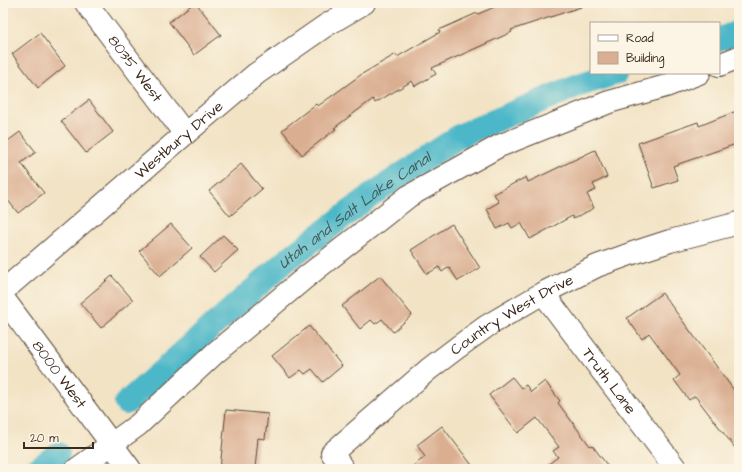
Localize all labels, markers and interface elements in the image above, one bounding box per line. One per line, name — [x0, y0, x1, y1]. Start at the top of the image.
legend — [590, 22, 720, 74]
street label: 8035 West — [103, 30, 168, 106]
text: Road — [626, 30, 654, 47]
text: Building — [626, 50, 664, 68]
street label: Westbury Drive — [130, 96, 228, 184]
water label: Utah and Salt Lake Canal — [273, 146, 437, 274]
street label: Country West Drive — [446, 269, 577, 360]
street label: 8000 West — [27, 336, 92, 413]
street label: Truth Lane — [577, 343, 641, 418]
scale bar — [24, 424, 93, 450]
text: 20 m — [30, 430, 59, 447]

